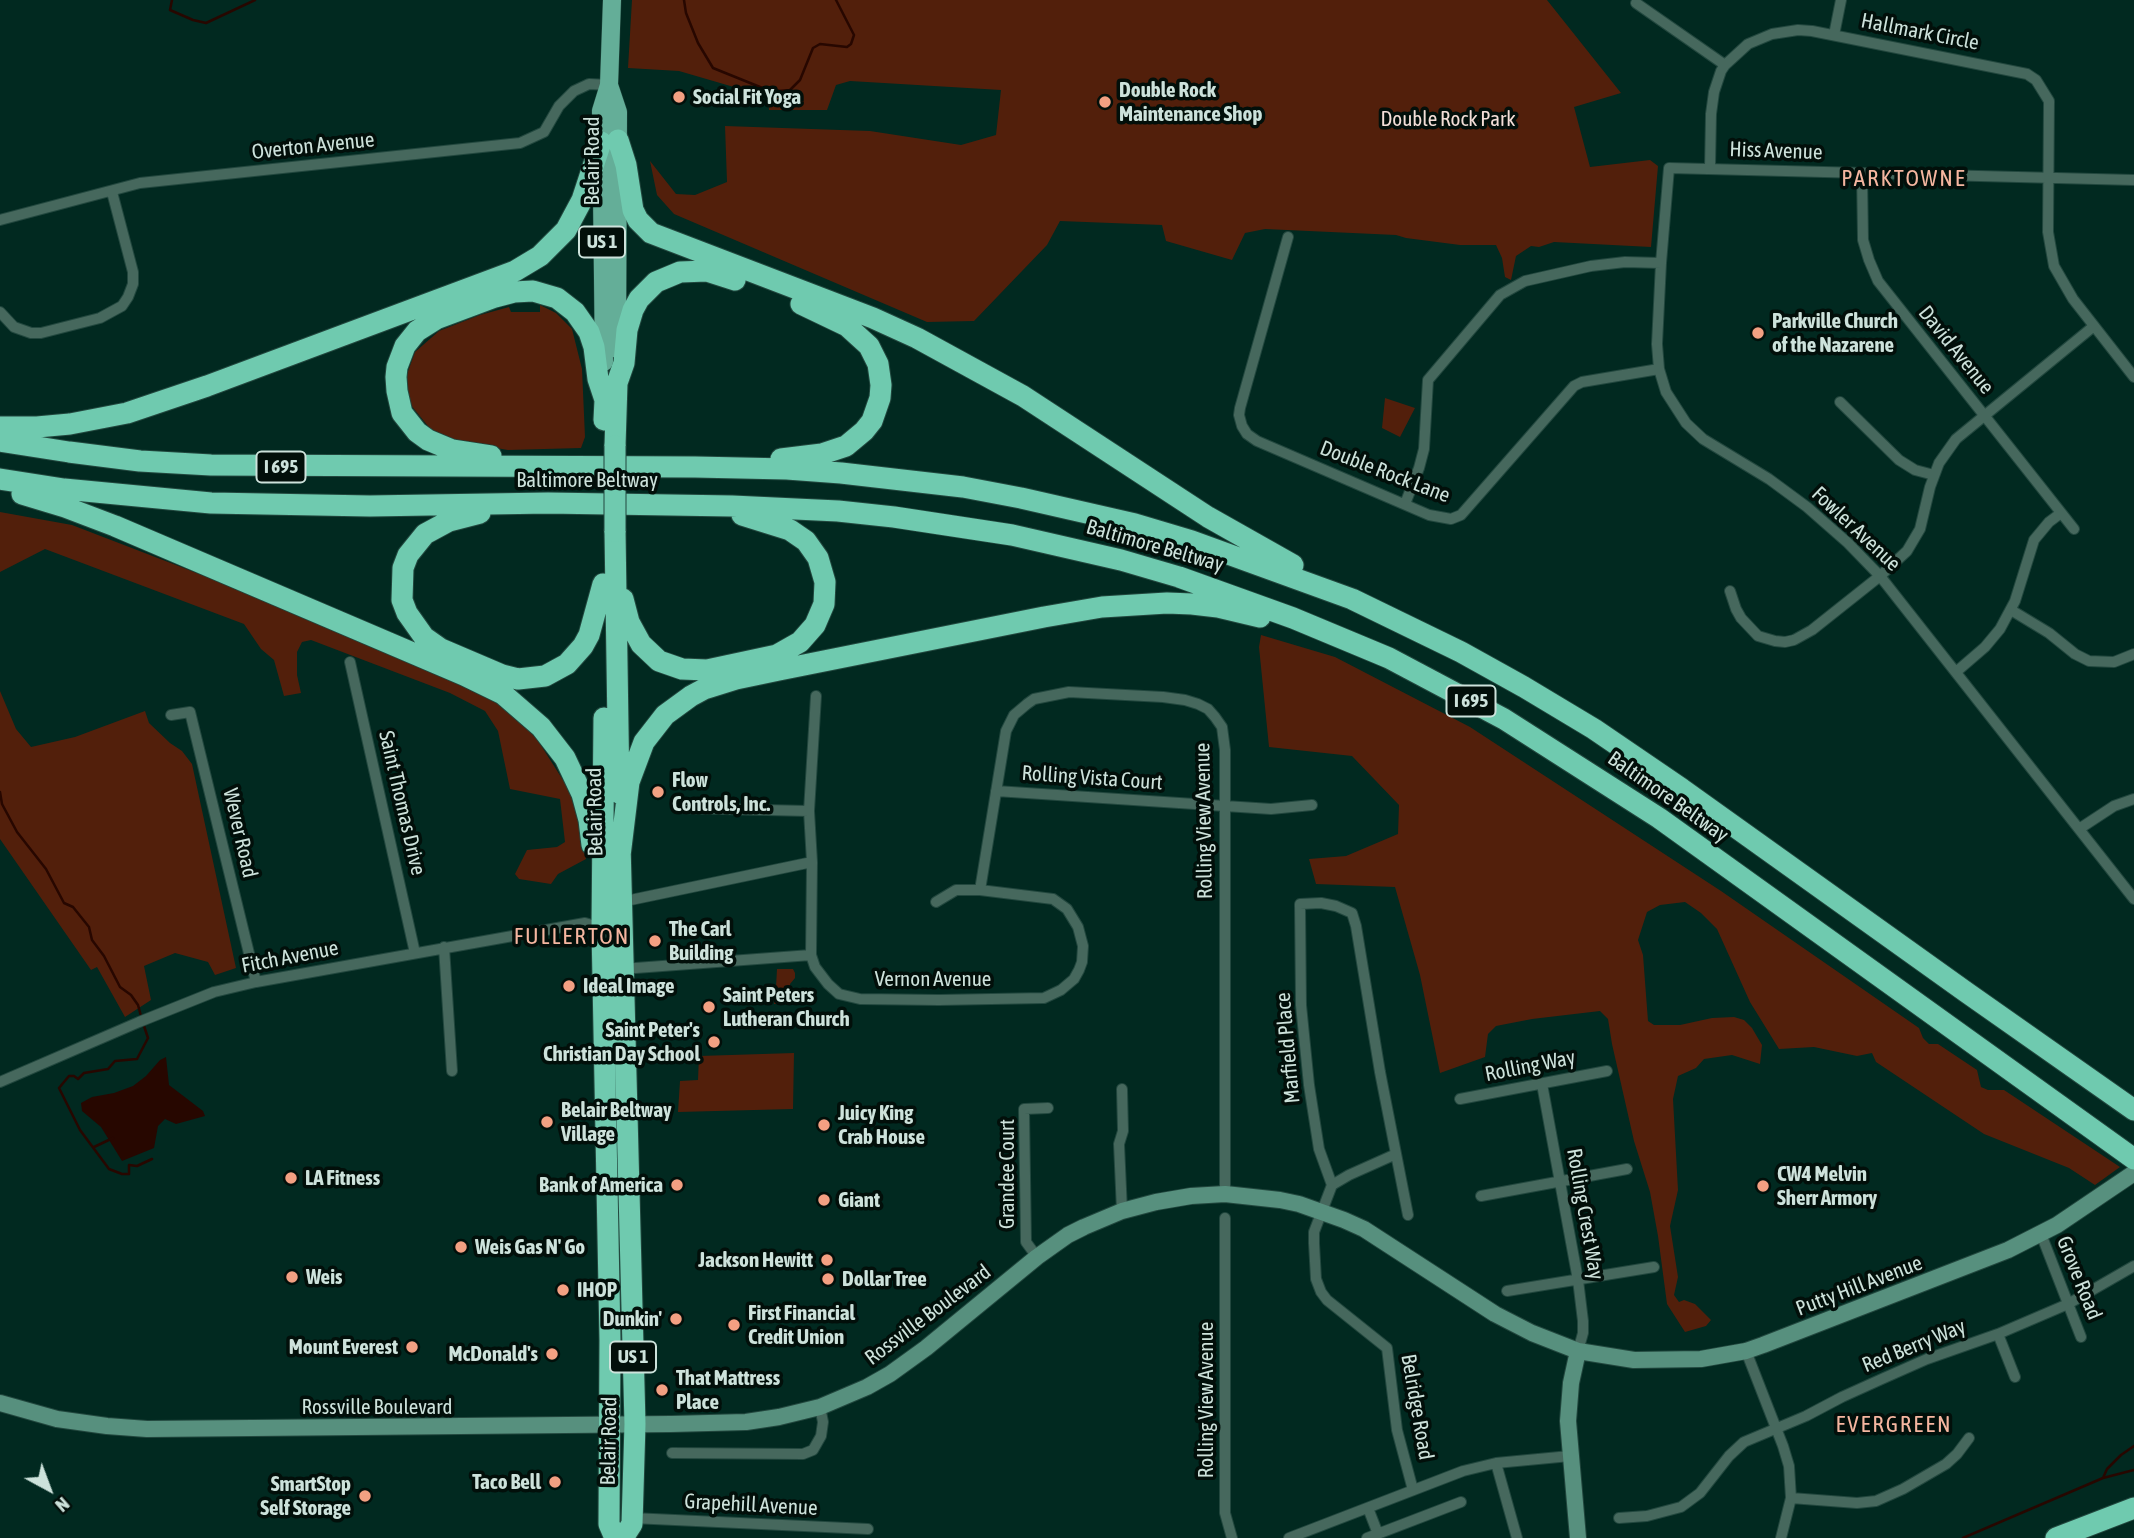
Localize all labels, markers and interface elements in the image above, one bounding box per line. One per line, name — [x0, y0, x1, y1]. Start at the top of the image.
street label: Hallmark Circle — [1859, 8, 1981, 56]
place label: Double Rock Maintenance Shop — [1119, 77, 1262, 127]
place label: Social Fit Yoga — [693, 84, 801, 110]
marker: Social Fit Yoga — [671, 89, 687, 105]
marker: Double Rock Maintenance Shop — [1097, 94, 1113, 110]
park label: Double Rock Park — [1381, 106, 1515, 132]
street label: Belair Road — [579, 117, 605, 205]
street label: Overton Avenue — [250, 127, 376, 165]
street label: Hiss Avenue — [1729, 137, 1823, 165]
district label: PARKTOWNE — [1842, 165, 1966, 193]
road number: US 1 — [579, 226, 625, 258]
street label: David Avenue — [1913, 301, 1999, 399]
place label: Parkville Church of the Nazarene — [1772, 308, 1898, 358]
marker: Parkville Church of the Nazarene — [1750, 325, 1766, 341]
street label: Double Rock Lane — [1316, 436, 1454, 508]
road number: I 695 — [256, 452, 306, 482]
street label: Baltimore Beltway — [516, 467, 658, 493]
street label: Fowler Avenue — [1806, 481, 1906, 577]
street label: Baltimore Beltway — [1083, 514, 1227, 578]
road number: I 695 — [1446, 686, 1496, 716]
street label: Saint Thomas Drive — [373, 728, 431, 878]
street label: Rolling View Avenue — [1190, 743, 1218, 899]
street label: Baltimore Beltway — [1603, 746, 1733, 848]
street label: Rolling Vista Court — [1021, 761, 1163, 795]
street label: Belair Road — [582, 767, 608, 857]
place label: Flow Controls, Inc. — [672, 767, 770, 817]
marker: Flow Controls, Inc. — [650, 784, 666, 800]
street label: Wever Road — [217, 786, 263, 880]
place label: The Carl Building — [669, 916, 733, 966]
district label: FULLERTON — [515, 923, 629, 951]
marker: The Carl Building — [647, 933, 663, 949]
street label: Fitch Avenue — [239, 935, 341, 979]
street label: Vernon Avenue — [875, 966, 991, 992]
place label: Ideal Image — [583, 973, 674, 999]
marker: Ideal Image — [561, 978, 577, 994]
place label: Saint Peters Lutheran Church — [723, 982, 850, 1032]
street label: Marfield Place — [1271, 992, 1305, 1104]
marker: Saint Peters Lutheran Church — [701, 999, 717, 1015]
place label: Saint Peter's Christian Day School — [543, 1017, 700, 1067]
marker: Saint Peter's Christian Day School — [706, 1034, 722, 1050]
street label: Rolling Way — [1483, 1045, 1577, 1087]
place label: Belair Beltway Village — [561, 1097, 672, 1147]
place label: Juicy King Crab House — [838, 1100, 925, 1150]
marker: Belair Beltway Village — [539, 1114, 555, 1130]
marker: Juicy King Crab House — [816, 1117, 832, 1133]
street label: Grandee Court — [994, 1119, 1020, 1229]
street label: Rolling Crest Way — [1561, 1146, 1609, 1282]
place label: CW4 Melvin Sherr Armory — [1777, 1161, 1877, 1211]
place label: LA Fitness — [305, 1165, 380, 1191]
marker: LA Fitness — [283, 1170, 299, 1186]
place label: Bank of America — [539, 1172, 663, 1198]
marker: Bank of America — [669, 1177, 685, 1193]
marker: CW4 Melvin Sherr Armory — [1755, 1178, 1771, 1194]
place label: Giant — [838, 1187, 880, 1213]
marker: Giant — [816, 1192, 832, 1208]
street label: Grove Road — [2051, 1233, 2107, 1323]
place label: Weis Gas N' Go — [475, 1234, 585, 1260]
marker: Weis Gas N' Go — [453, 1239, 469, 1255]
place label: Jackson Hewitt — [698, 1247, 813, 1273]
street label: Putty Hill Avenue — [1792, 1250, 1926, 1322]
marker: Jackson Hewitt — [819, 1252, 835, 1268]
street label: Rossville Boulevard — [860, 1259, 996, 1371]
place label: Weis — [306, 1264, 342, 1290]
place label: Dollar Tree — [842, 1266, 927, 1292]
marker: Weis — [284, 1269, 300, 1285]
marker: Dollar Tree — [820, 1271, 836, 1287]
place label: IHOP — [577, 1277, 617, 1303]
marker: IHOP — [555, 1282, 571, 1298]
place label: First Financial Credit Union — [748, 1300, 855, 1350]
place label: Dunkin' — [603, 1306, 662, 1332]
marker: Dunkin' — [668, 1311, 684, 1327]
street label: Red Berry Way — [1859, 1314, 1969, 1378]
marker: First Financial Credit Union — [726, 1317, 742, 1333]
street label: Rolling View Avenue — [1193, 1322, 1219, 1478]
place label: Mount Everest — [289, 1334, 398, 1360]
marker: Mount Everest — [404, 1339, 420, 1355]
place label: McDonald's — [448, 1341, 538, 1367]
road number: US 1 — [610, 1342, 656, 1372]
marker: McDonald's — [544, 1346, 560, 1362]
street label: Belridge Road — [1395, 1352, 1439, 1462]
place label: That Mattress Place — [676, 1365, 780, 1415]
marker: That Mattress Place — [654, 1382, 670, 1398]
street label: Rossville Boulevard — [301, 1394, 453, 1420]
street label: Belair Road — [596, 1396, 622, 1486]
district label: EVERGREEN — [1837, 1411, 1951, 1439]
north arrow — [14, 1454, 84, 1524]
place label: Taco Bell — [472, 1469, 541, 1495]
place label: SmartStop Self Storage — [260, 1471, 351, 1521]
marker: Taco Bell — [547, 1474, 563, 1490]
marker: SmartStop Self Storage — [357, 1488, 373, 1504]
street label: Grapehill Avenue — [684, 1489, 818, 1521]
text: N — [51, 1493, 74, 1517]

